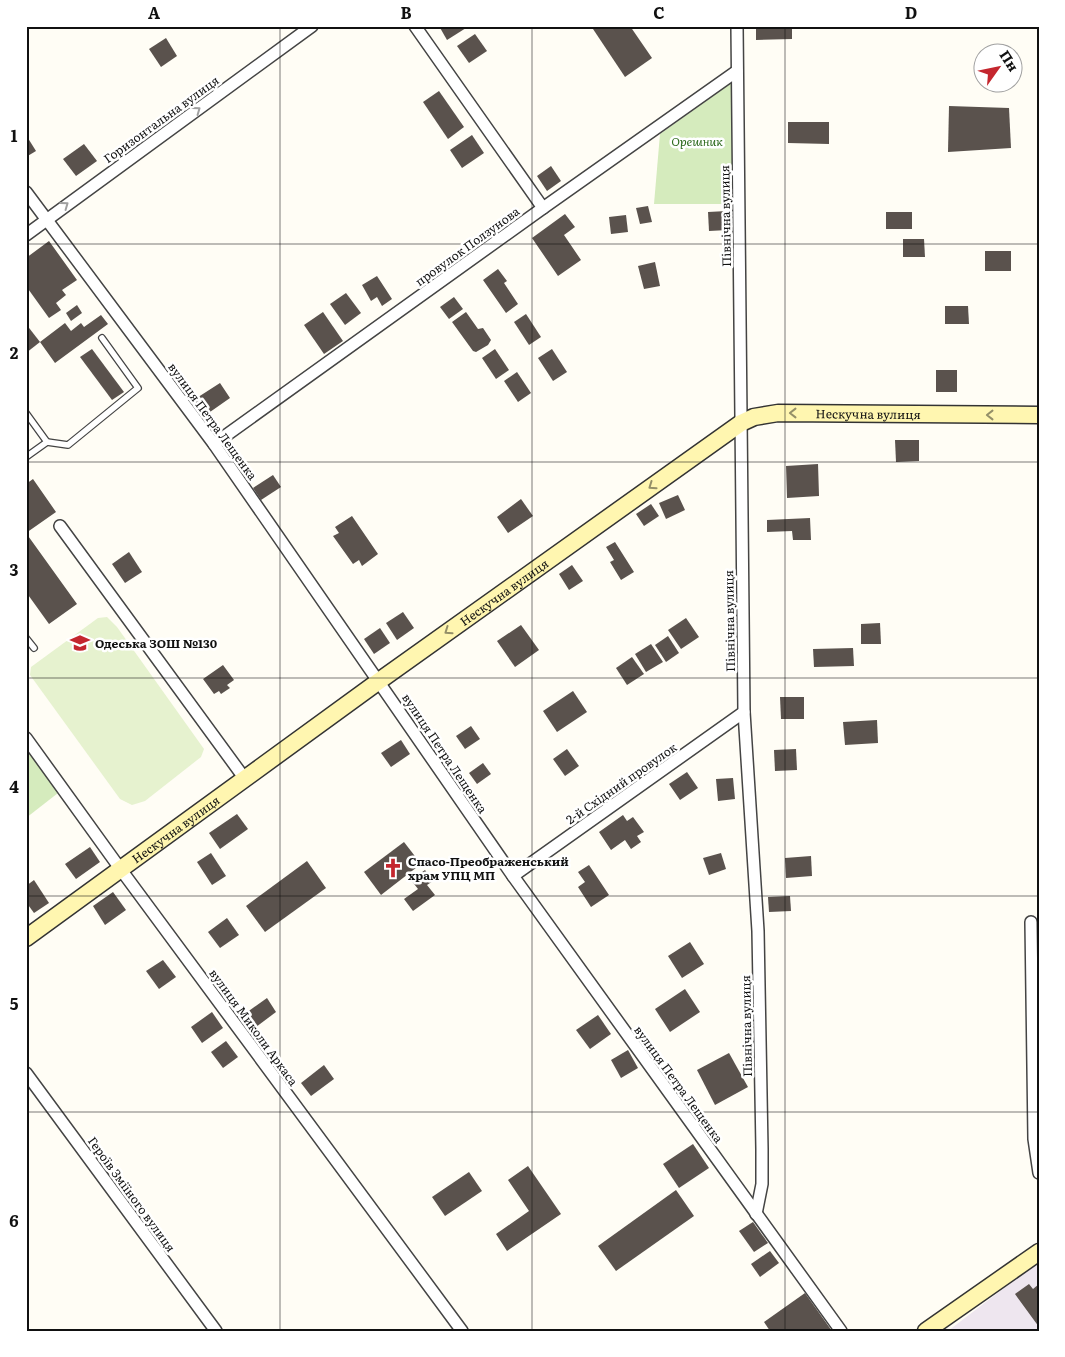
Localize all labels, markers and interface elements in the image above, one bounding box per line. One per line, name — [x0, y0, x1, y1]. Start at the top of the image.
text: A — [148, 0, 160, 24]
text: B — [400, 0, 412, 24]
text: C — [653, 0, 665, 24]
text: D — [905, 0, 917, 24]
north arrow — [972, 42, 1022, 92]
text: Пн — [995, 46, 1024, 75]
street label: Горизонтальна вулиця — [100, 71, 222, 167]
one-way arrow — [191, 107, 201, 116]
text: 1 — [11, 123, 18, 147]
park label: Орешник — [671, 132, 723, 150]
street label: Північна вулиця — [715, 165, 735, 267]
one-way arrow — [59, 202, 69, 211]
street label: провулок Ползунова — [411, 202, 523, 290]
text: 2 — [10, 340, 19, 364]
street label: вулиця Петра Лещенка — [164, 359, 262, 484]
street label: Нескучна вулиця — [816, 404, 921, 423]
one-way arrow — [788, 408, 796, 418]
one-way arrow — [986, 410, 994, 420]
one-way arrow — [648, 480, 658, 489]
street label: Нескучна вулиця — [456, 554, 552, 630]
text: 3 — [10, 557, 19, 581]
street label: Північна вулиця — [719, 570, 739, 672]
one-way arrow — [444, 625, 454, 634]
school or university icon: Одеська ЗОШ №130 — [69, 632, 91, 654]
place label: Одеська ЗОШ №130 — [95, 634, 218, 652]
street label: вулиця Петра Лещенка — [398, 689, 492, 817]
street label: 2-й Східний провулок — [562, 738, 680, 828]
text: 4 — [9, 774, 19, 798]
street label: Нескучна вулиця — [128, 791, 223, 867]
place label: Спасо-Преображенський храм УПЦ МП — [408, 852, 569, 884]
church icon: Спасо-Преображенський храм УПЦ МП — [382, 857, 404, 879]
street label: вулиця Миколи Аркаса — [205, 965, 303, 1090]
street label: Північна вулиця — [736, 975, 756, 1077]
text: 5 — [10, 991, 19, 1015]
street label: вулиця Петра Лещенка — [630, 1022, 728, 1147]
street label: Героїв Зміїного вулиця — [84, 1133, 180, 1255]
text: 6 — [9, 1208, 19, 1232]

